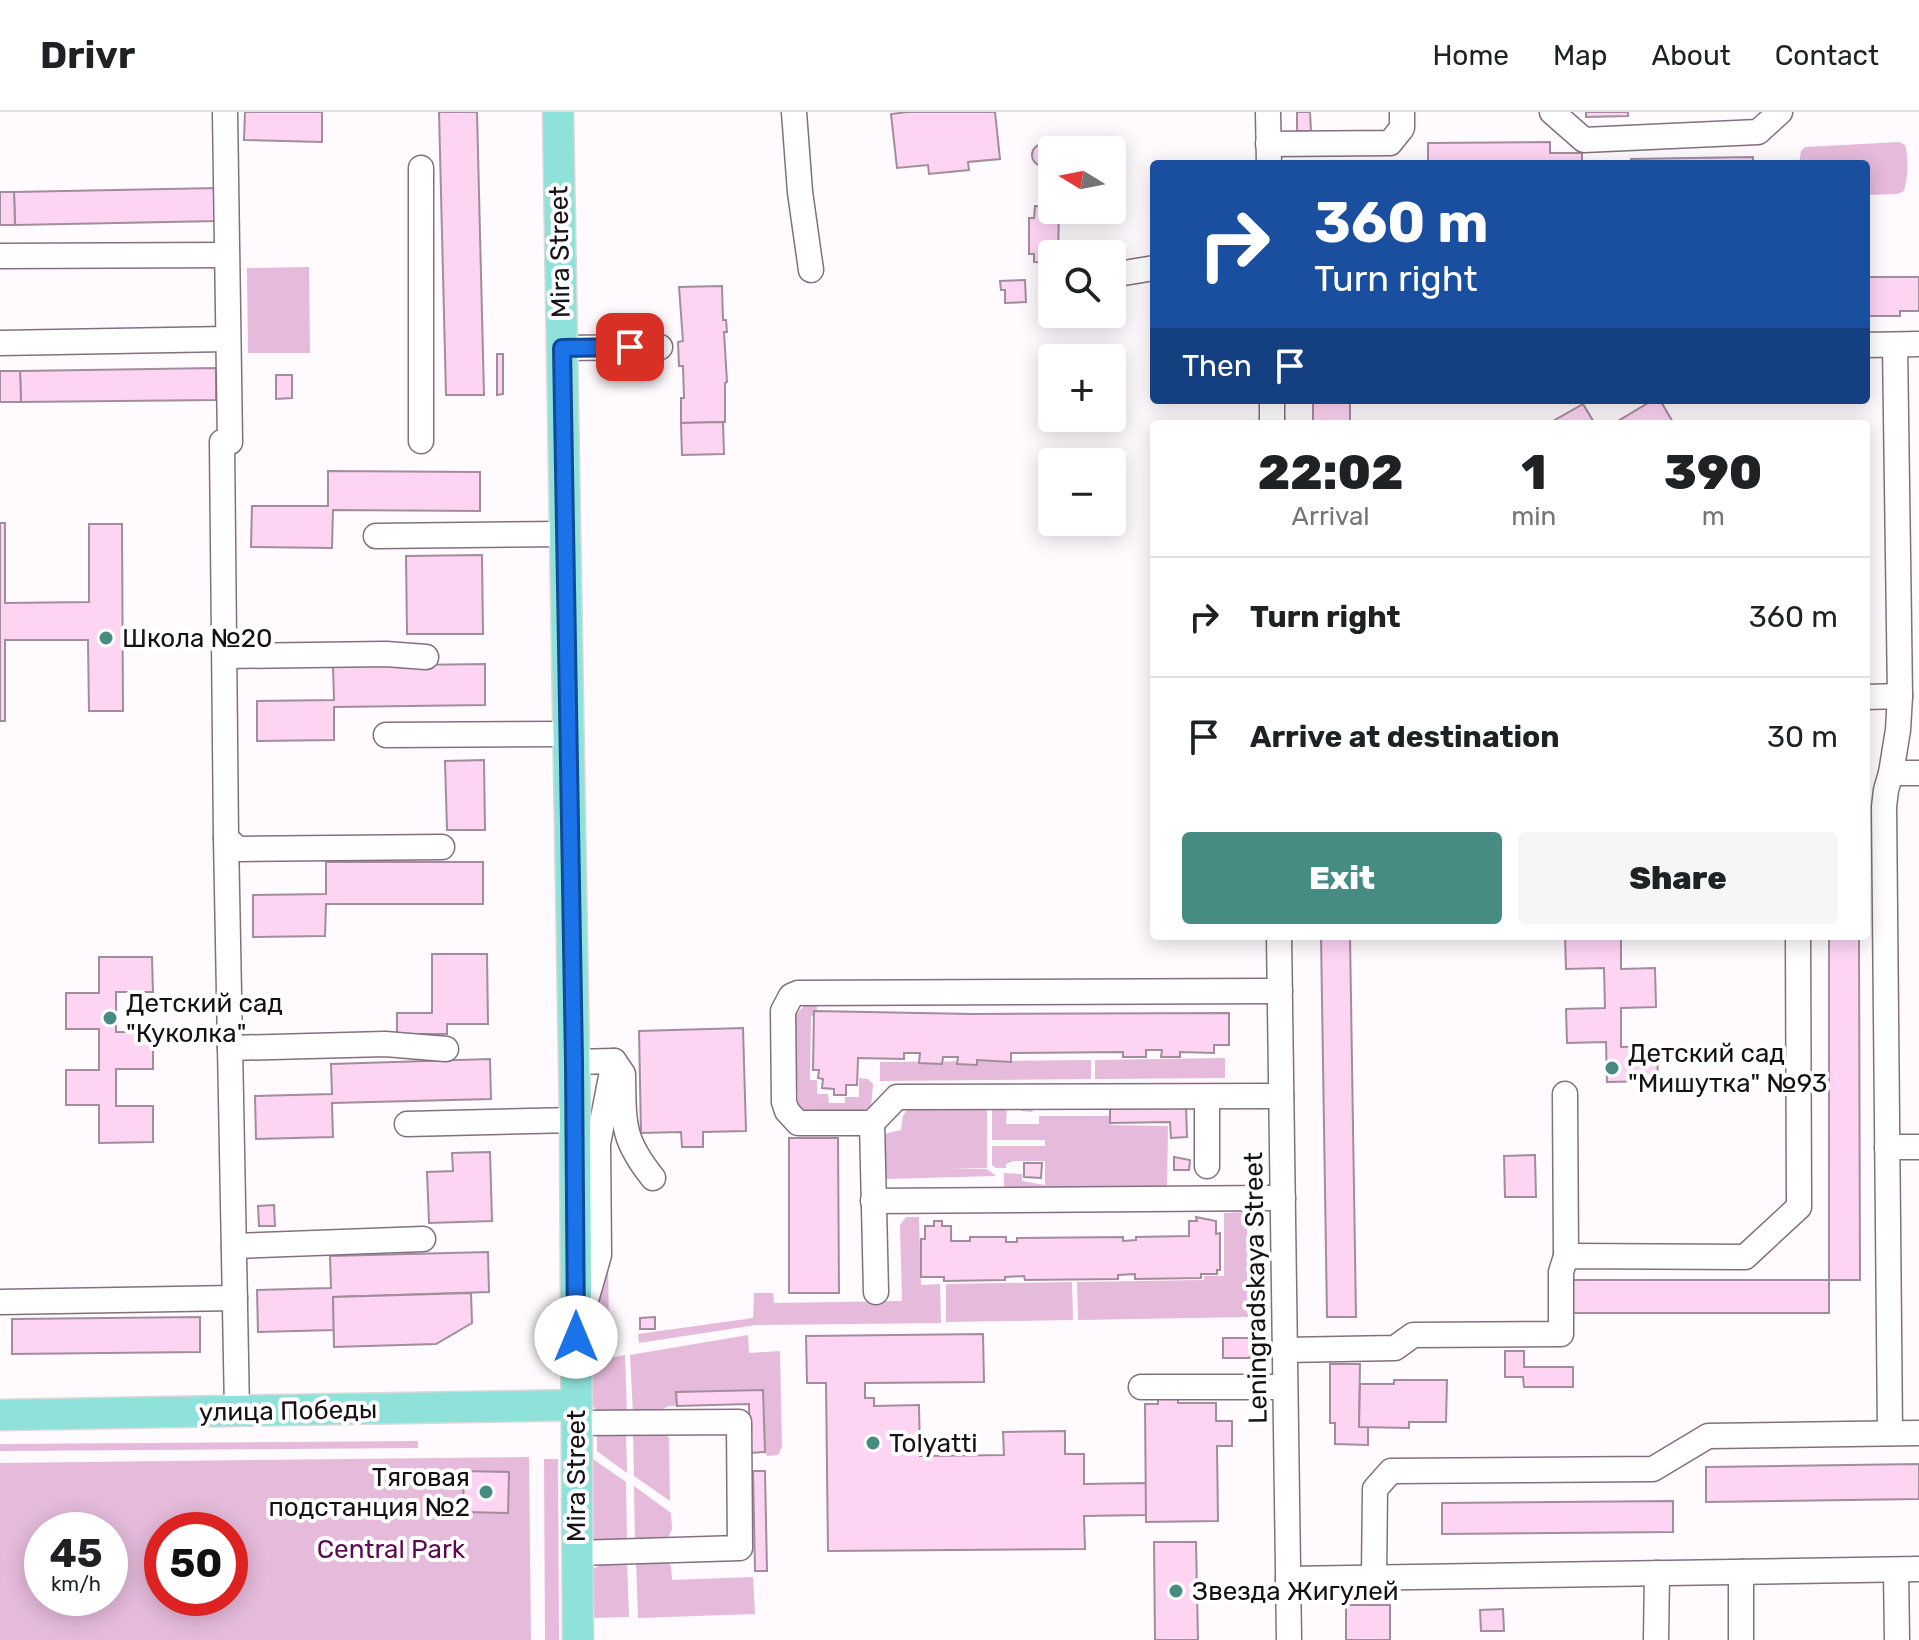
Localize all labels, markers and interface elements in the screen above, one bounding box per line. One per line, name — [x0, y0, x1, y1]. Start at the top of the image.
text: Drivr — [40, 32, 135, 78]
text: Home — [1432, 39, 1509, 72]
text: Map — [1553, 39, 1607, 72]
text: About — [1651, 39, 1731, 72]
text: Contact — [1775, 39, 1879, 72]
north arrow — [1038, 136, 1126, 224]
map controls — [1038, 136, 1126, 536]
street label: Mira Street — [543, 185, 577, 319]
text: 360 m — [1314, 190, 1489, 256]
icon: right — [1182, 192, 1286, 296]
button: search — [1038, 240, 1126, 328]
text: Turn right — [1314, 257, 1478, 300]
pin — [596, 313, 664, 381]
icon: arrive — [608, 325, 652, 369]
button: + — [1038, 344, 1126, 432]
icon: arrive — [1268, 344, 1312, 388]
text: Then — [1182, 348, 1252, 384]
text: 22:02 — [1258, 444, 1404, 501]
text: 1 — [1521, 444, 1546, 501]
text: 390 — [1664, 444, 1762, 501]
button: − — [1038, 448, 1126, 536]
text: Arrival — [1292, 501, 1370, 532]
text: min — [1511, 501, 1556, 532]
text: m — [1702, 501, 1725, 532]
icon: right — [1182, 595, 1226, 639]
text: Turn right — [1250, 599, 1401, 635]
text: 360 m — [1749, 599, 1838, 635]
place label: Школа №20 — [122, 623, 273, 654]
marker: Школа №20 — [97, 629, 115, 647]
icon: arrive — [1182, 715, 1226, 759]
text: Arrive at destination — [1250, 719, 1560, 755]
text: 30 m — [1767, 719, 1838, 755]
button: Exit — [1182, 832, 1502, 924]
button: Share — [1518, 832, 1838, 924]
place label: Детский сад "Куколка" — [126, 988, 283, 1049]
marker: Детский сад "Куколка" — [101, 1009, 119, 1027]
place label: Детский сад "Мишутка" №93 — [1628, 1038, 1827, 1099]
marker: Детский сад "Мишутка" №93 — [1603, 1059, 1621, 1077]
street label: Leningradskaya Street — [1238, 1152, 1274, 1424]
position arrow — [534, 1295, 618, 1379]
street label: улица Победы — [199, 1394, 377, 1428]
street label: Mira Street — [561, 1410, 592, 1542]
place label: Tolyatti — [889, 1428, 978, 1459]
marker: Tolyatti — [864, 1434, 882, 1452]
place label: Тяговая подстанция №2 — [268, 1462, 470, 1523]
marker: Тяговая подстанция №2 — [477, 1483, 495, 1501]
speed limit sign: 50 — [144, 1512, 248, 1616]
text: 45 — [49, 1530, 103, 1577]
park label: Central Park — [317, 1534, 466, 1565]
text: km/h — [51, 1572, 101, 1596]
place label: Звезда Жигулей — [1192, 1576, 1399, 1607]
marker: Звезда Жигулей — [1167, 1582, 1185, 1600]

